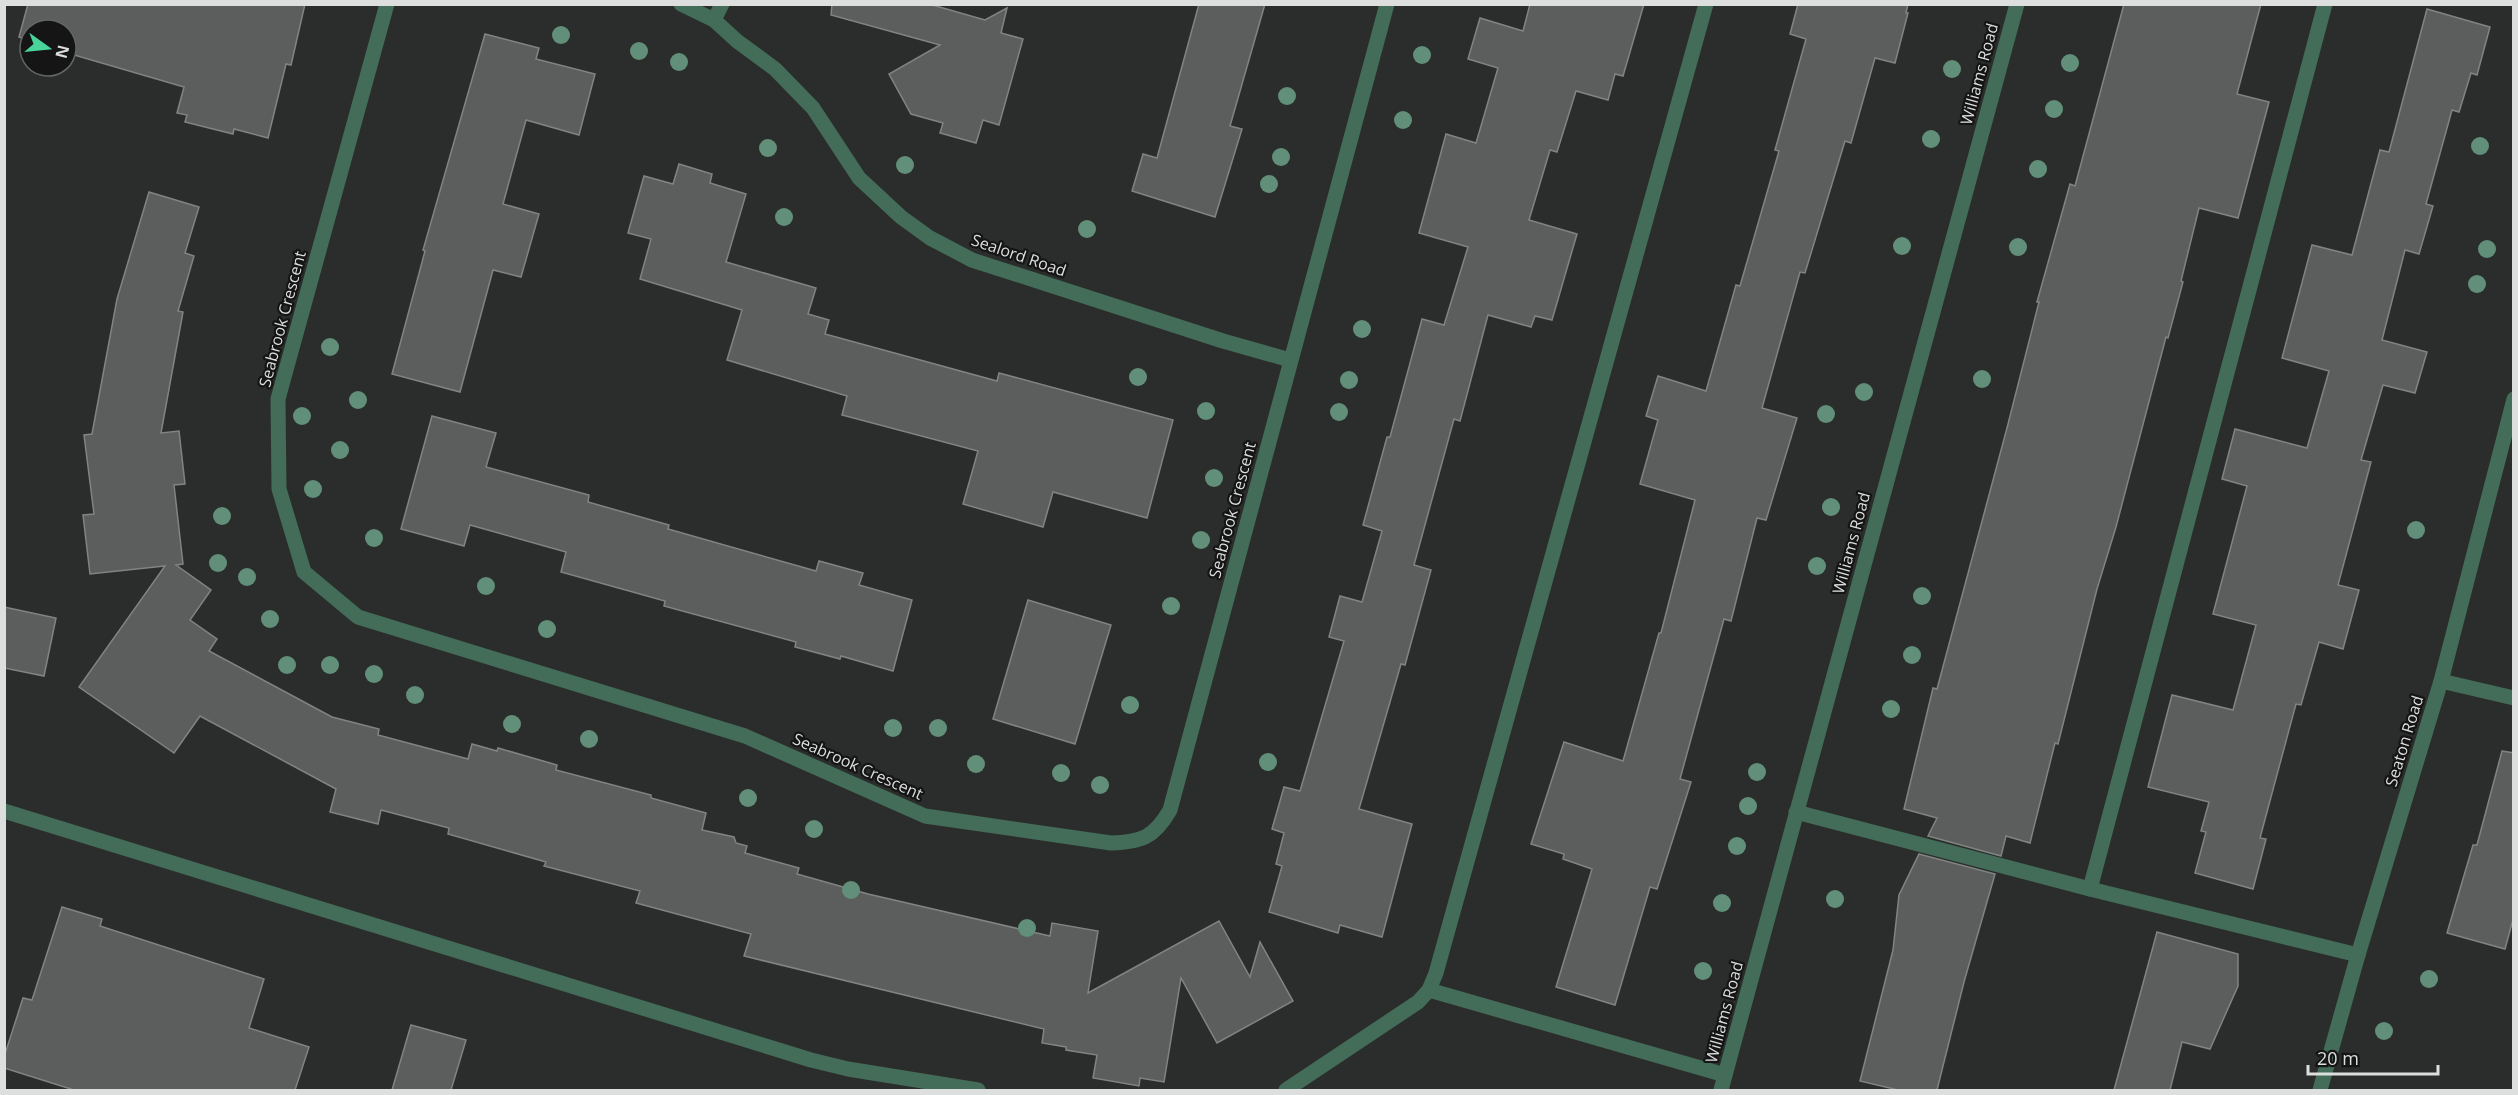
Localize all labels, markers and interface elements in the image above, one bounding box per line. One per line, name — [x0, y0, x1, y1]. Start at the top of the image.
north arrow — [18, 18, 78, 78]
street label: Williams Road — [1955, 21, 2003, 127]
text: N — [50, 43, 75, 61]
street label: Sealord Road — [969, 228, 1069, 282]
street label: Seabrook Crescent — [253, 248, 311, 390]
street label: Seabrook Crescent — [1203, 439, 1261, 581]
street label: Williams Road — [1827, 490, 1875, 596]
street label: Seaton Road — [2380, 693, 2428, 789]
street label: Seabrook Crescent — [789, 727, 927, 805]
street label: Williams Road — [1700, 959, 1748, 1065]
scale bar — [2308, 1038, 2438, 1076]
text: 20 m — [2317, 1046, 2359, 1070]

